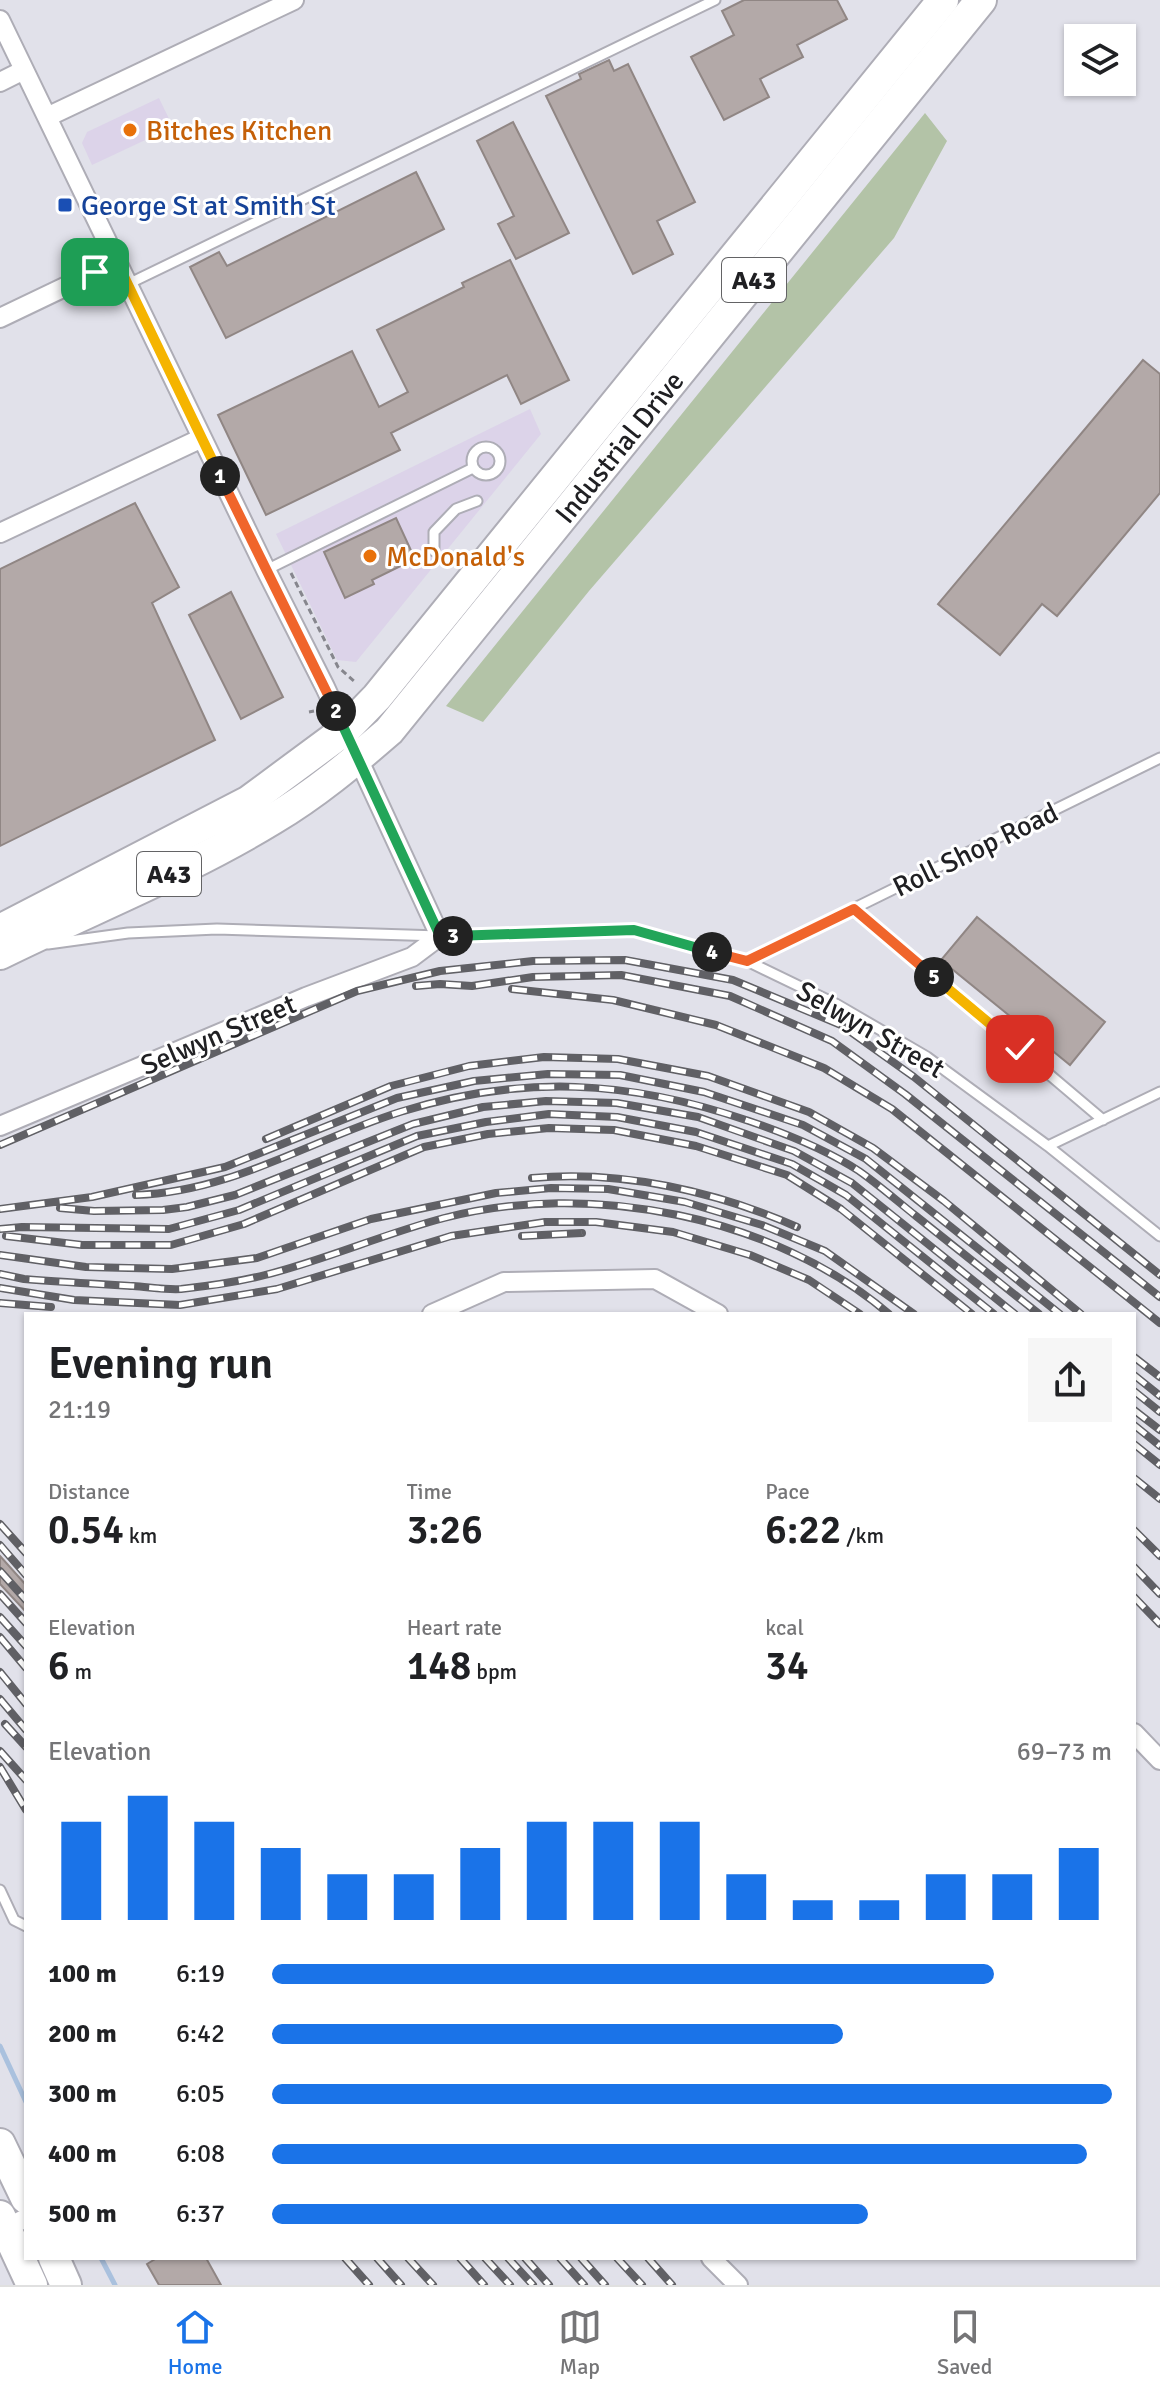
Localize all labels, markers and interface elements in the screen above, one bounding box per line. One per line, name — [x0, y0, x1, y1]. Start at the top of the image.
map controls — [1064, 24, 1136, 96]
button: layers — [1064, 24, 1136, 96]
place label: Bitches Kitchen — [146, 114, 332, 148]
marker: Bitches Kitchen — [121, 121, 139, 139]
place label: George St at Smith St — [81, 189, 336, 223]
marker: George St at Smith St — [56, 196, 74, 214]
pin — [61, 238, 129, 306]
icon: arrive — [73, 250, 117, 294]
road number: A43 — [722, 258, 786, 302]
street label: Industrial Drive — [548, 365, 691, 530]
pin: 1 — [200, 456, 240, 496]
text: 1 — [214, 462, 226, 489]
place label: McDonald's — [386, 540, 525, 574]
marker: McDonald's — [361, 547, 379, 565]
pin: 2 — [316, 691, 356, 731]
text: 2 — [330, 697, 342, 724]
street label: Roll Shop Road — [887, 795, 1064, 905]
road number: A43 — [137, 852, 201, 896]
pin: 3 — [433, 916, 473, 956]
text: 3 — [447, 922, 459, 949]
pin: 4 — [692, 932, 732, 972]
text: 4 — [706, 938, 718, 965]
pin: 5 — [914, 957, 954, 997]
text: 5 — [928, 963, 940, 990]
street label: Selwyn Street — [790, 974, 951, 1086]
street label: Selwyn Street — [136, 987, 301, 1083]
pin — [986, 1015, 1054, 1083]
icon: check — [998, 1027, 1042, 1071]
text: Evening run — [48, 1337, 273, 1391]
button: share — [1028, 1338, 1112, 1422]
text: 21:19 — [48, 1394, 111, 1426]
text: Distance — [48, 1478, 130, 1505]
text: Time — [407, 1478, 452, 1505]
text: Pace — [765, 1478, 810, 1505]
text: 0.54 — [48, 1505, 124, 1555]
text: 3:26 — [407, 1505, 483, 1555]
text: 6:22 — [765, 1505, 841, 1555]
text: km — [124, 1522, 157, 1549]
text: /km — [841, 1522, 884, 1549]
text: Elevation — [48, 1614, 136, 1641]
text: Heart rate — [407, 1614, 502, 1641]
text: kcal — [765, 1614, 804, 1641]
text: 6 — [48, 1641, 70, 1691]
text: 148 — [407, 1641, 471, 1691]
text: 34 — [765, 1641, 809, 1691]
text: m — [70, 1658, 92, 1685]
text: bpm — [471, 1658, 517, 1685]
text: Elevation — [48, 1736, 152, 1768]
text: 69–73 m — [1017, 1736, 1112, 1768]
text: 100 m — [48, 1958, 117, 1990]
text: 6:19 — [176, 1958, 225, 1990]
text: 200 m — [48, 2018, 117, 2050]
text: 6:42 — [176, 2018, 225, 2050]
text: 300 m — [48, 2078, 117, 2110]
text: 6:05 — [176, 2078, 225, 2110]
text: 400 m — [48, 2138, 117, 2170]
text: 6:08 — [176, 2138, 225, 2170]
text: 500 m — [48, 2198, 117, 2230]
text: 6:37 — [176, 2198, 225, 2230]
tab: Home — [168, 2305, 222, 2380]
tab: Map — [558, 2305, 602, 2380]
tab: Saved — [937, 2305, 992, 2380]

